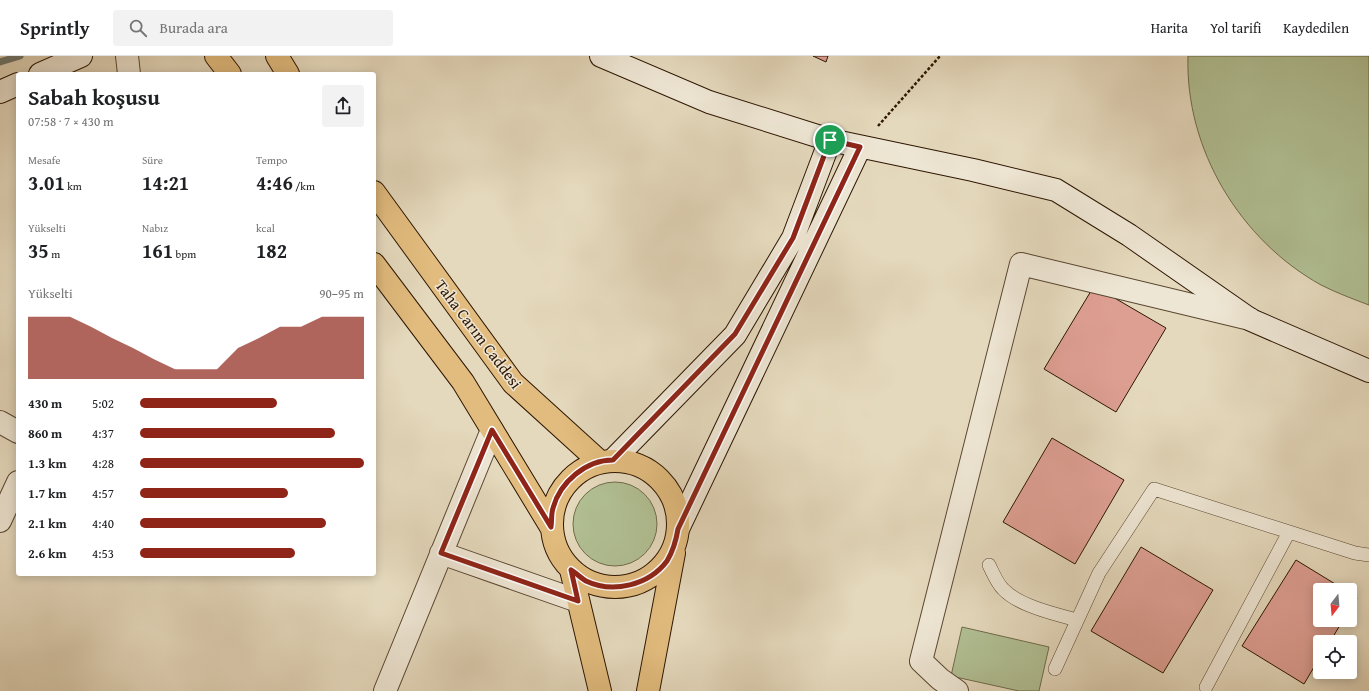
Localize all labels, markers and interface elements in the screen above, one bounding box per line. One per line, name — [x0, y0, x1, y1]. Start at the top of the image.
search box — [113, 10, 393, 46]
text: Sprintly — [20, 14, 89, 42]
icon: search — [127, 17, 149, 39]
text: Burada ara — [159, 17, 228, 38]
text: Harita — [1151, 18, 1188, 38]
text: Yol tarifi — [1210, 18, 1261, 38]
text: Kaydedilen — [1283, 18, 1349, 38]
text: Sabah koşusu — [28, 81, 160, 113]
button: share — [322, 85, 364, 127]
text: 07:58 · 7 × 430 m — [28, 112, 114, 131]
pin — [813, 123, 847, 157]
icon: arrive — [819, 129, 841, 151]
text: Mesafe — [28, 152, 60, 168]
text: Süre — [142, 152, 163, 168]
text: Tempo — [256, 152, 287, 168]
text: 3.01 — [28, 168, 65, 197]
text: 14:21 — [142, 168, 189, 197]
text: 4:46 — [256, 168, 293, 197]
text: km — [65, 178, 82, 194]
text: /km — [293, 178, 315, 194]
text: Yükselti — [28, 220, 66, 236]
text: Nabız — [142, 220, 168, 236]
text: kcal — [256, 220, 275, 236]
text: 35 — [28, 236, 49, 265]
text: 161 — [142, 236, 173, 265]
text: 182 — [256, 236, 287, 265]
text: m — [49, 246, 60, 262]
text: bpm — [173, 246, 196, 262]
street label: Taha Carım Caddesi — [430, 274, 528, 394]
text: Yükselti — [28, 284, 73, 303]
text: 90–95 m — [319, 284, 364, 303]
text: 430 m — [28, 394, 62, 413]
text: 5:02 — [92, 394, 114, 413]
text: 860 m — [28, 424, 62, 443]
text: 4:37 — [92, 424, 114, 443]
text: 1.3 km — [28, 454, 67, 473]
text: 4:28 — [92, 454, 114, 473]
text: 1.7 km — [28, 484, 67, 503]
text: 4:57 — [92, 484, 114, 503]
text: 2.1 km — [28, 514, 67, 533]
text: 4:40 — [92, 514, 114, 533]
text: 2.6 km — [28, 544, 67, 563]
text: 4:53 — [92, 544, 114, 563]
north arrow — [1313, 583, 1357, 627]
map controls — [1313, 583, 1357, 679]
button: locate — [1313, 635, 1357, 679]

